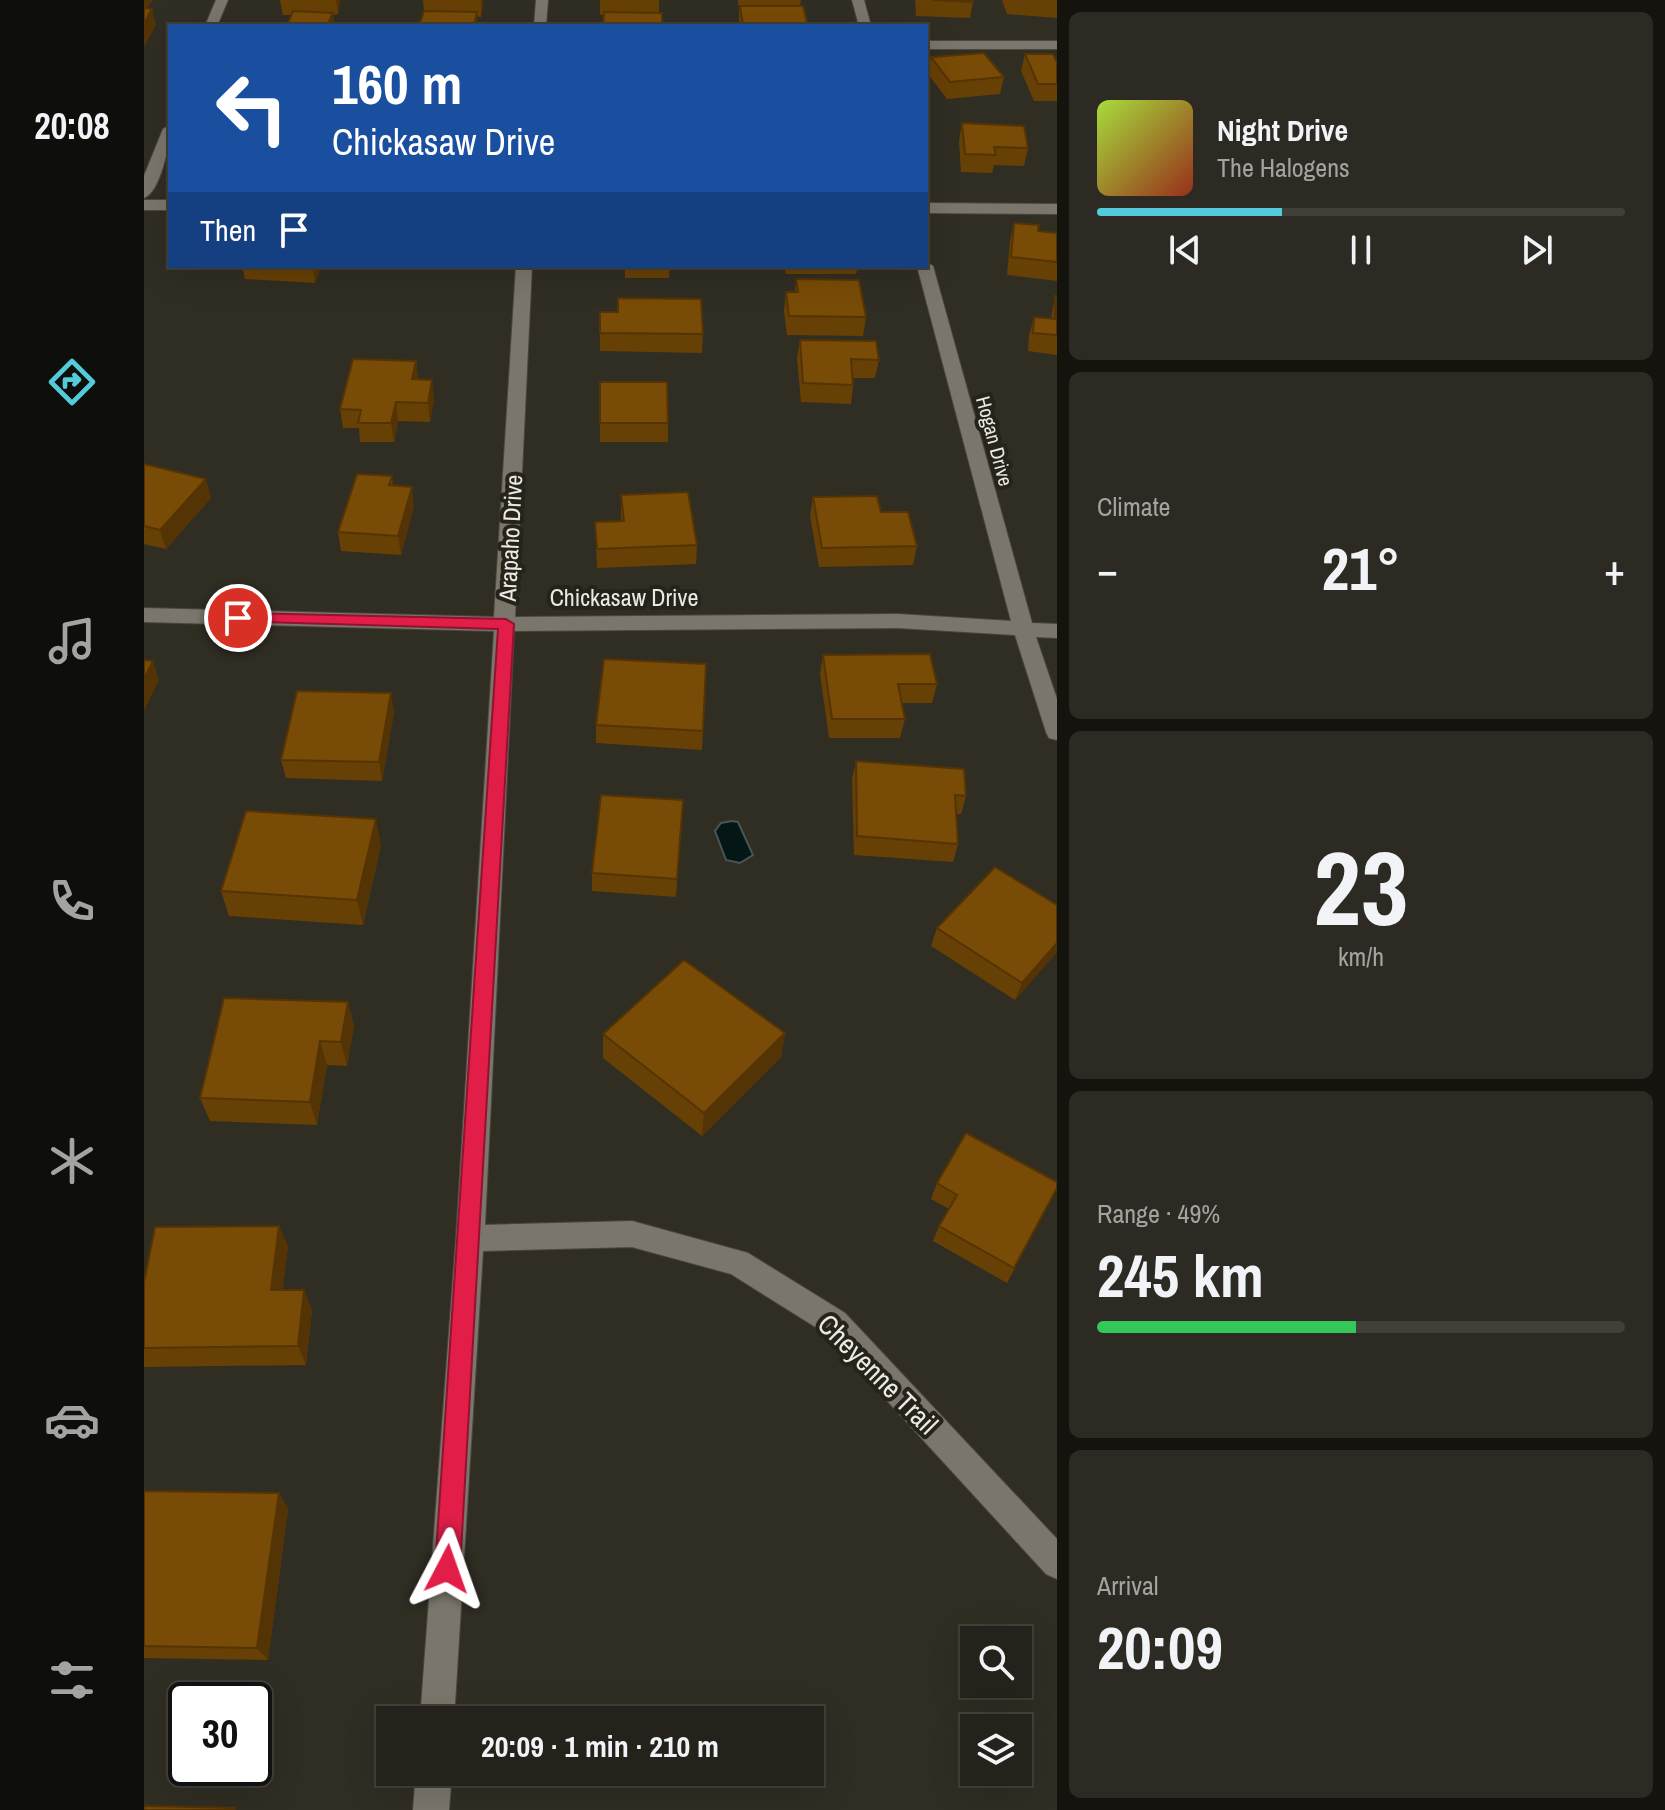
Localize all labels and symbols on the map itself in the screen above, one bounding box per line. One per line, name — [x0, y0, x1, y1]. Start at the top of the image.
street label: Hogan Drive — [970, 393, 1020, 489]
street label: Arapaho Drive — [491, 474, 529, 603]
street label: Chickasaw Drive — [550, 581, 698, 613]
pin — [204, 584, 272, 652]
street label: Cheyenne Trail — [809, 1305, 947, 1443]
position arrow — [405, 1527, 489, 1611]
speed limit sign: 30 — [168, 1682, 272, 1786]

